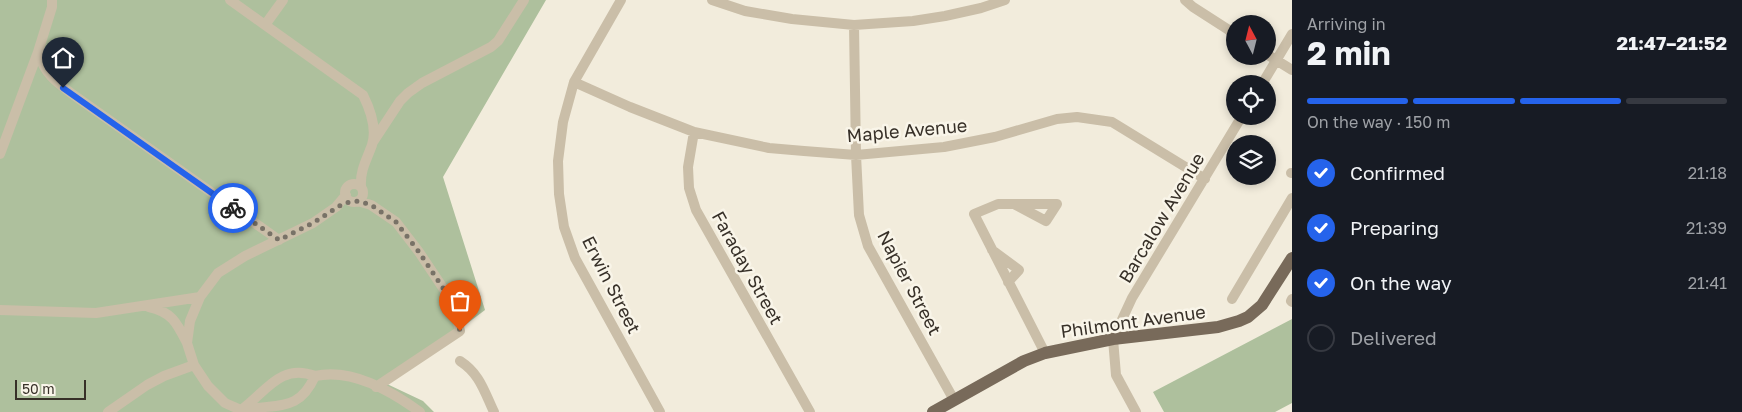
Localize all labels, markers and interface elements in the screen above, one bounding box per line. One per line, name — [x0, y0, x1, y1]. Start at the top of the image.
text: Arriving in — [1307, 14, 1386, 34]
north arrow — [1226, 15, 1276, 65]
map controls — [1226, 15, 1276, 185]
text: 21:47–21:52 — [1617, 31, 1727, 54]
text: 2 min — [1307, 34, 1391, 72]
pin — [42, 37, 84, 88]
icon: home — [49, 44, 77, 72]
button: locate — [1226, 75, 1276, 125]
text: On the way · 150 m — [1307, 112, 1450, 132]
street label: Maple Avenue — [846, 114, 968, 146]
button: layers — [1226, 135, 1276, 185]
street label: Barcalow Avenue — [1114, 148, 1209, 287]
icon: check — [1307, 159, 1335, 187]
text: Confirmed — [1350, 161, 1445, 184]
text: 21:18 — [1688, 163, 1727, 183]
courier — [208, 183, 258, 233]
icon: bike — [219, 194, 247, 222]
street label: Faraday Street — [708, 207, 788, 328]
icon: check — [1307, 214, 1335, 242]
text: Preparing — [1350, 216, 1439, 239]
text: 21:39 — [1686, 218, 1727, 238]
street label: Napier Street — [873, 227, 947, 338]
street label: Erwin Street — [578, 232, 646, 337]
icon: check — [1307, 269, 1335, 297]
text: On the way — [1350, 271, 1452, 294]
text: 21:41 — [1688, 273, 1727, 293]
pin — [439, 280, 481, 331]
icon: bag — [446, 287, 474, 315]
street label: Philmont Avenue — [1059, 300, 1207, 342]
text: Delivered — [1350, 326, 1437, 349]
scale bar — [15, 377, 86, 400]
text: 50 m — [22, 380, 55, 397]

